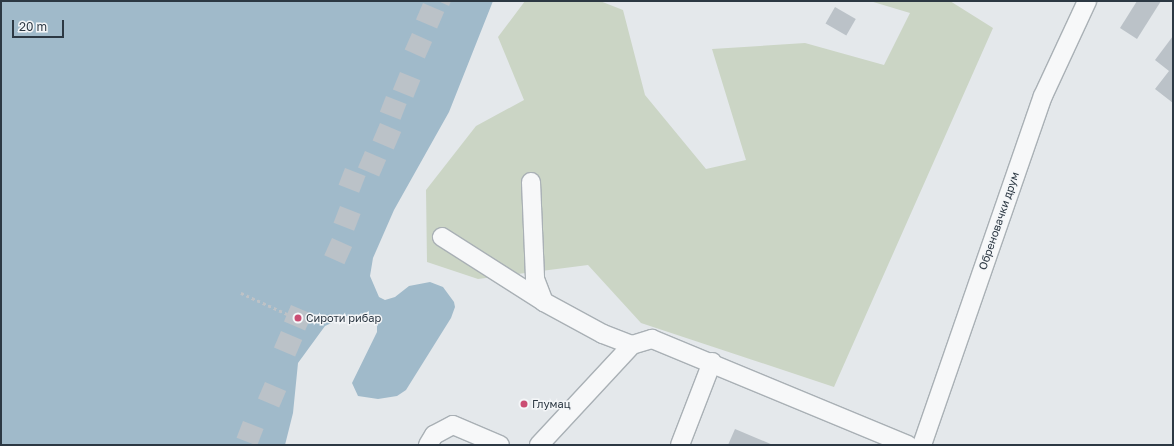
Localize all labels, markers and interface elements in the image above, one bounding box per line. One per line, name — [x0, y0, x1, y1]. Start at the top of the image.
scale bar — [14, 12, 66, 38]
text: 20 m — [19, 19, 47, 34]
street label: Обреновачки друм — [976, 170, 1022, 272]
place label: Сироти рибар — [306, 311, 381, 325]
marker: Сироти рибар — [293, 313, 303, 323]
place label: Глумац — [532, 397, 570, 411]
marker: Глумац — [519, 399, 529, 409]

